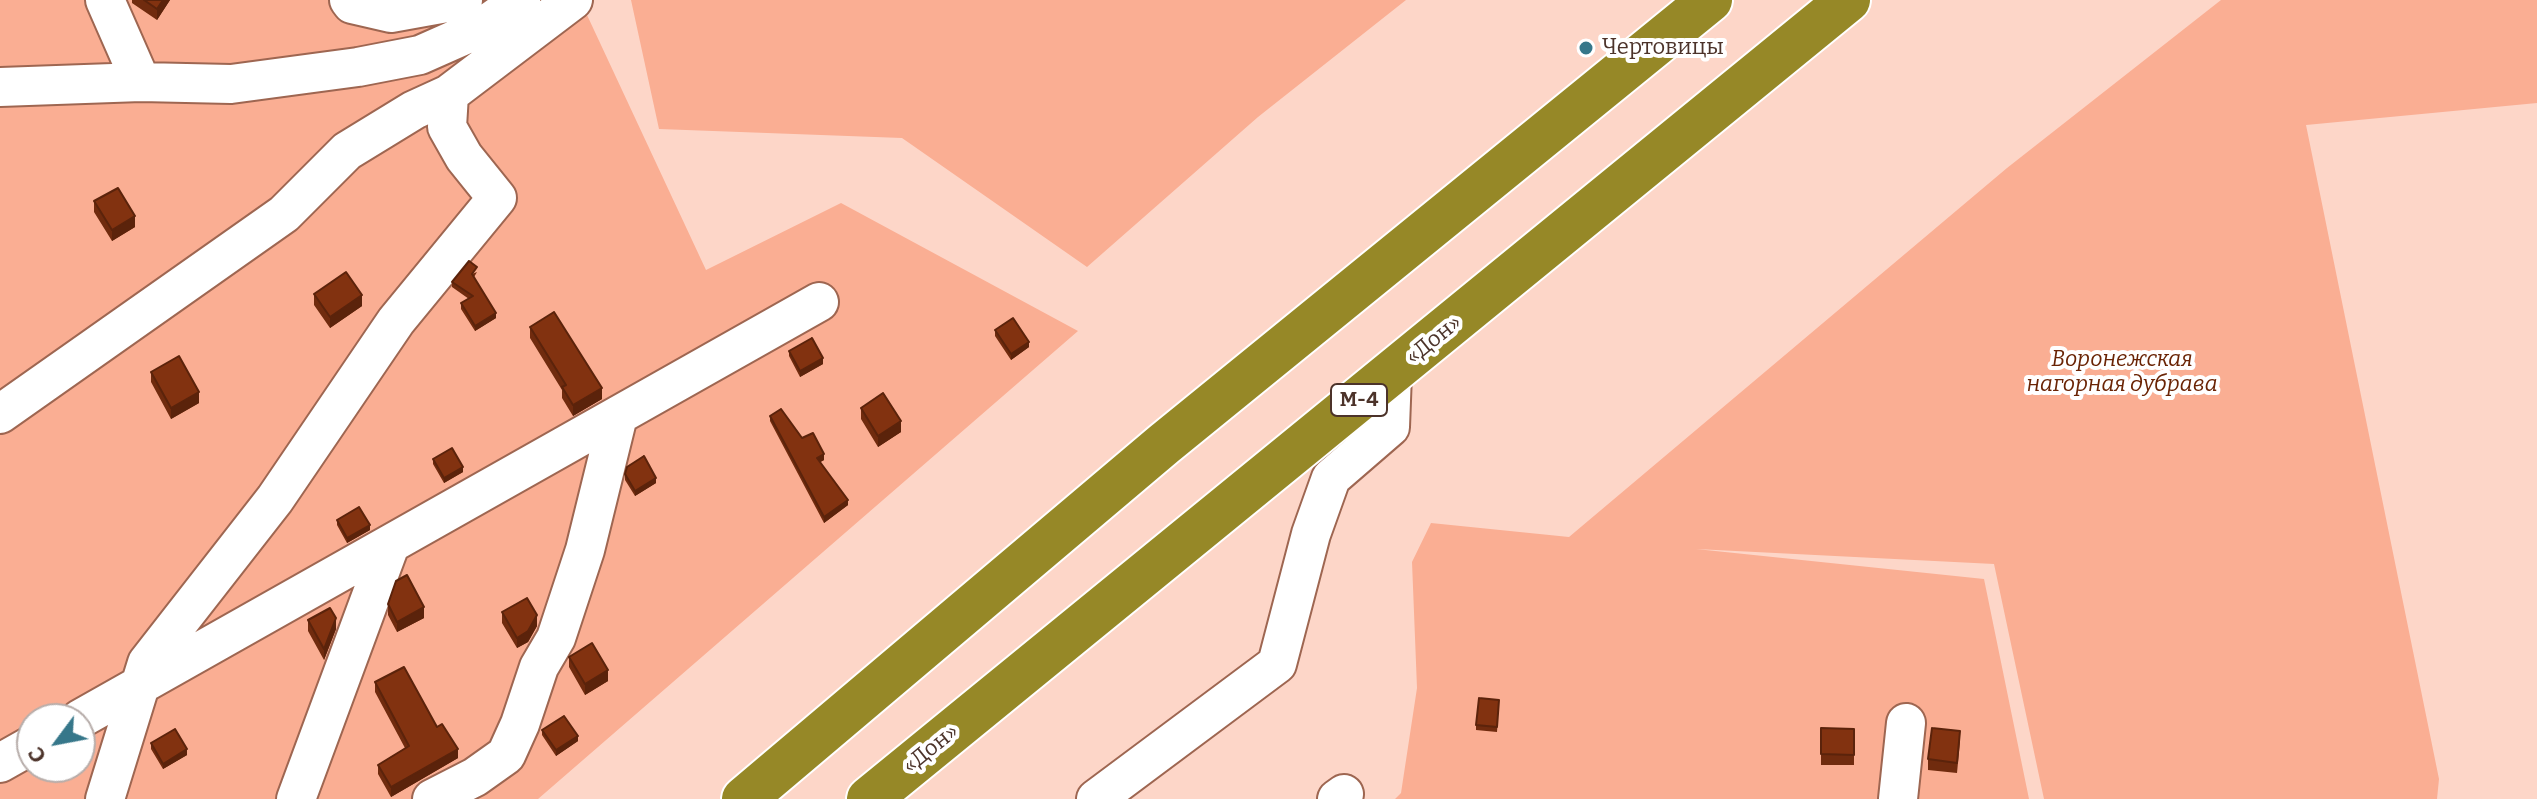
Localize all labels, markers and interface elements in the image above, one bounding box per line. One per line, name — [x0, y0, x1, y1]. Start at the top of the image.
place label: Чертовицы — [1602, 35, 1724, 61]
marker: Чертовицы — [1577, 39, 1595, 57]
street label: «Дон» — [1401, 310, 1467, 370]
park label: Воронежская нагорная дубрава — [2026, 347, 2218, 398]
road number: М-4 — [1331, 384, 1387, 416]
north arrow — [16, 703, 96, 783]
street label: «Дон» — [898, 719, 964, 779]
text: С — [22, 742, 52, 768]

